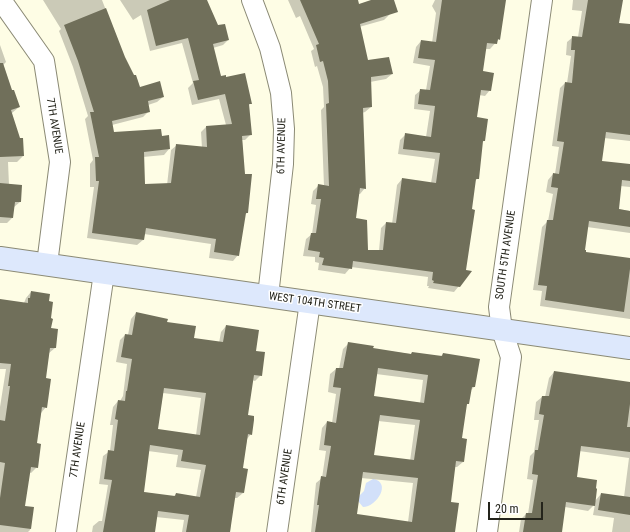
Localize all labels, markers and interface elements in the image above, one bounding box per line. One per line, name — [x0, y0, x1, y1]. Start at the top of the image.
street label: 7TH AVENUE — [43, 97, 65, 155]
street label: 6TH AVENUE — [275, 118, 289, 174]
street label: SOUTH 5TH AVENUE — [493, 210, 519, 300]
street label: WEST 104TH STREET — [268, 290, 362, 316]
street label: 7TH AVENUE — [68, 421, 88, 479]
street label: 6TH AVENUE — [275, 448, 295, 506]
scale bar — [490, 494, 545, 520]
text: 20 m — [495, 502, 519, 516]

